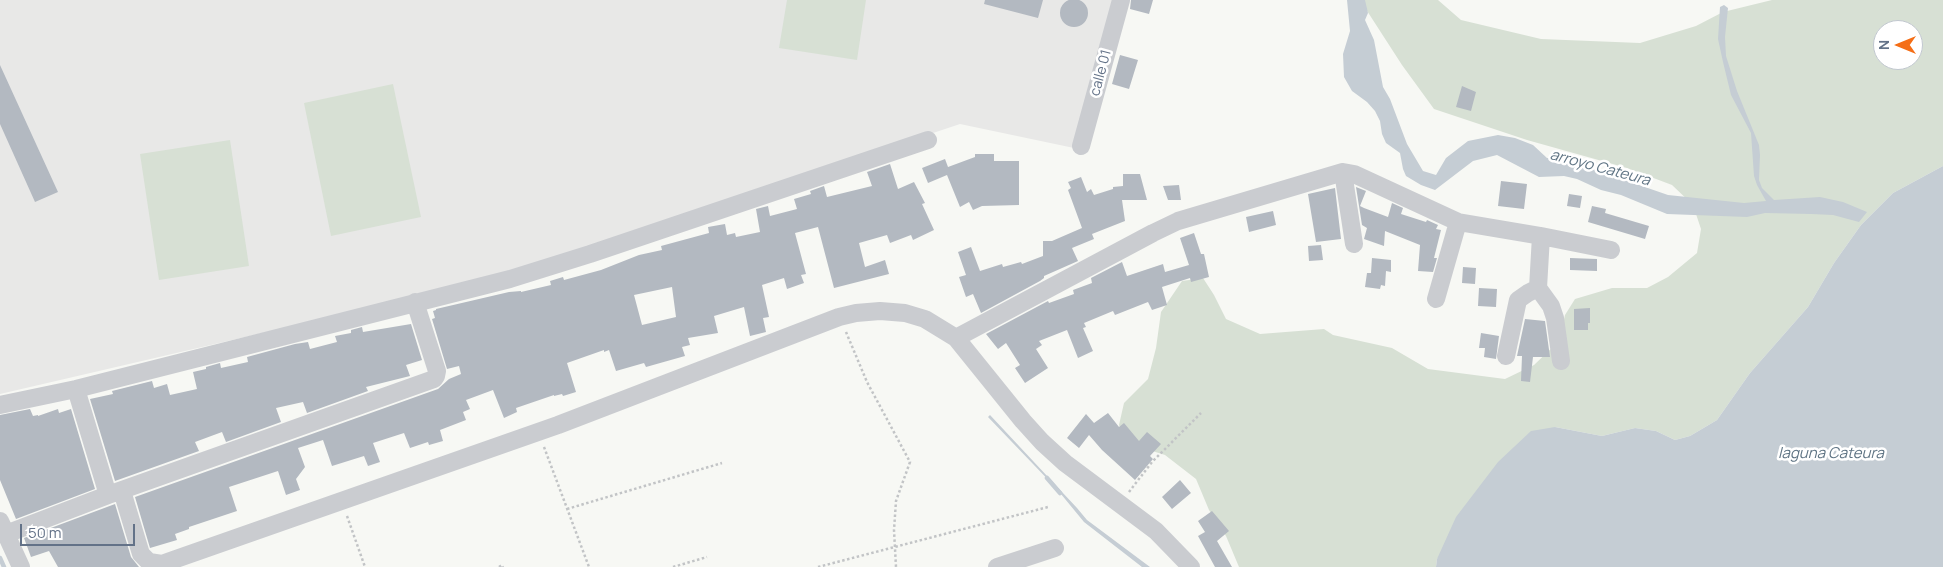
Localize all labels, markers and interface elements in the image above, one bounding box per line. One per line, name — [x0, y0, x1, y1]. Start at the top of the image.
north arrow — [1873, 20, 1923, 70]
text: N — [1874, 40, 1893, 50]
street label: calle 01 — [1087, 48, 1115, 98]
water label: arroyo Cateura — [1548, 146, 1652, 190]
water label: laguna Cateura — [1778, 445, 1884, 463]
scale bar — [22, 514, 138, 546]
text: 50 m — [28, 522, 62, 543]

